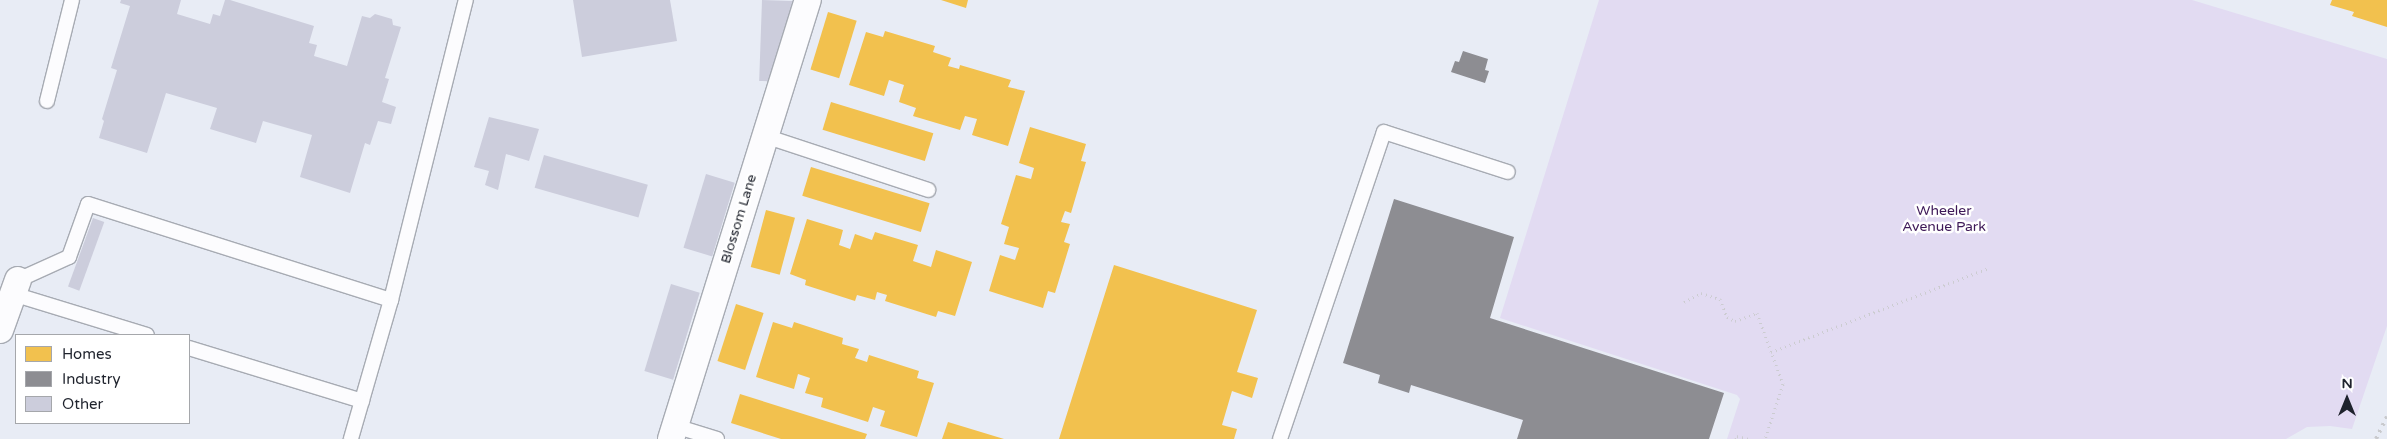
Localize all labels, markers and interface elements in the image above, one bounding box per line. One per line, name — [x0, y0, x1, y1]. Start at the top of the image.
street label: Blossom Lane — [717, 172, 761, 266]
park label: Wheeler Avenue Park — [1902, 203, 1986, 236]
legend — [15, 334, 190, 424]
text: Homes — [62, 345, 112, 363]
text: Industry — [62, 370, 121, 388]
north arrow — [2322, 374, 2372, 424]
text: N — [2341, 375, 2353, 392]
text: Other — [62, 395, 103, 413]

